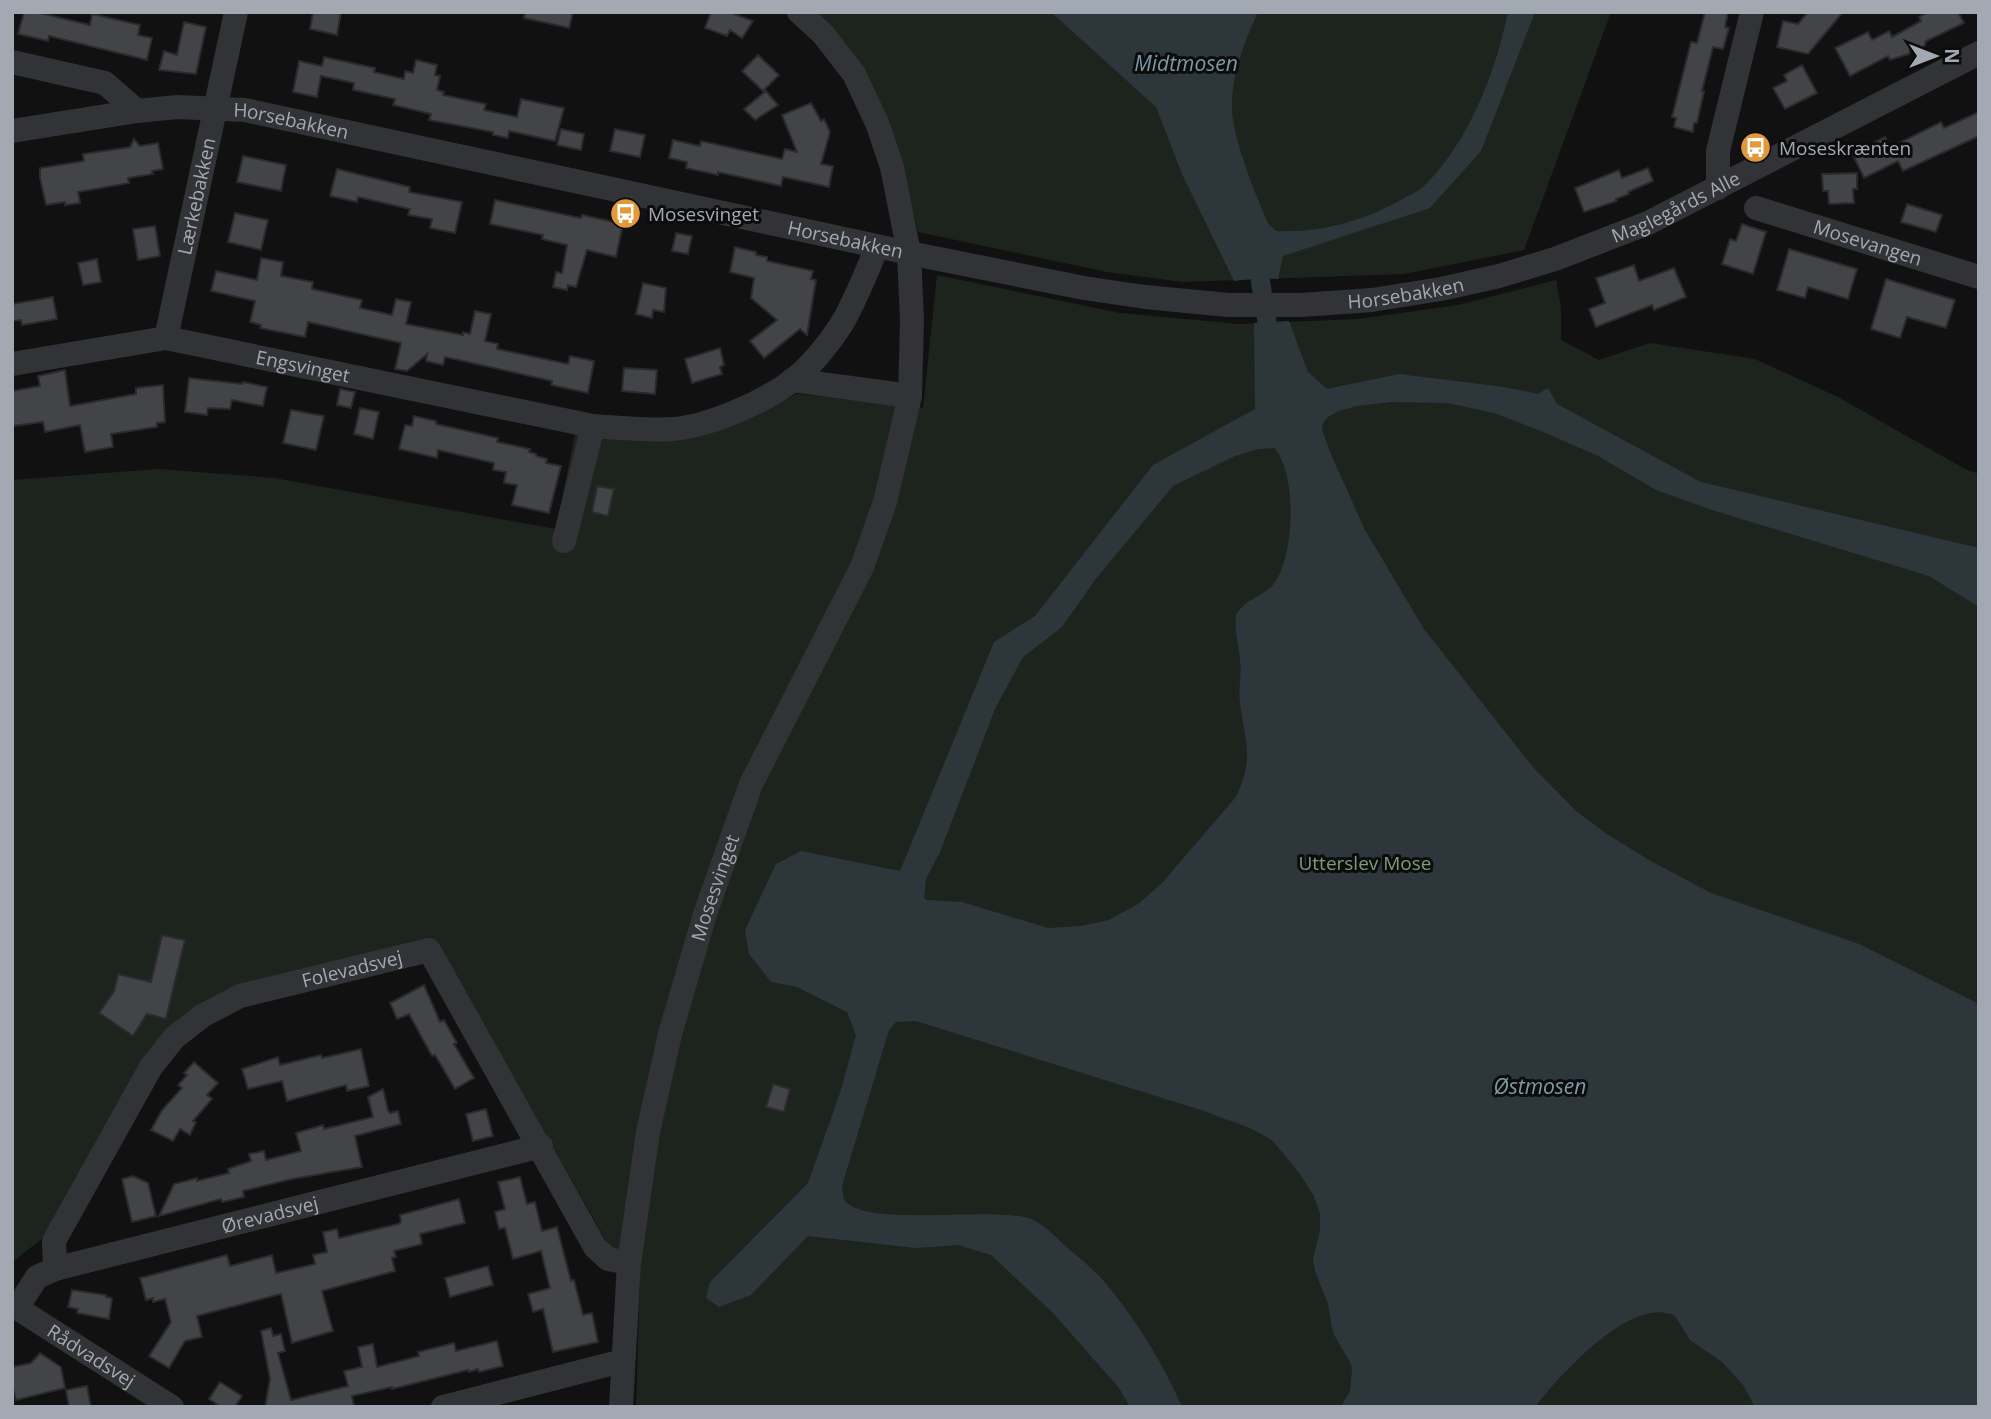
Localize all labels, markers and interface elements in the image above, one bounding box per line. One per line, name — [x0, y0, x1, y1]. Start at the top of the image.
north arrow — [1900, 21, 1970, 91]
text: N — [1939, 48, 1965, 64]
water label: Midtmosen — [1134, 49, 1238, 77]
street label: Horsebakken — [233, 97, 351, 145]
bus stop icon: Moseskrænten — [1739, 131, 1773, 165]
street label: Lærkebakken — [171, 135, 222, 257]
place label: Moseskrænten — [1779, 135, 1911, 161]
street label: Maglegårds Alle — [1608, 165, 1744, 249]
bus stop icon: Mosesvinget — [608, 197, 642, 231]
place label: Mosesvinget — [648, 201, 759, 227]
street label: Horsebakken — [785, 214, 906, 264]
street label: Mosevangen — [1810, 214, 1925, 272]
street label: Horsebakken — [1347, 271, 1466, 315]
street label: Engsvinget — [254, 344, 352, 389]
street label: Mosesvinget — [685, 831, 745, 944]
park label: Utterslev Mose — [1298, 850, 1432, 876]
street label: Folevadsvej — [299, 944, 405, 993]
water label: Østmosen — [1494, 1072, 1586, 1100]
street label: Ørevadsvej — [218, 1190, 321, 1239]
street label: Rådvadsvej — [42, 1318, 140, 1393]

